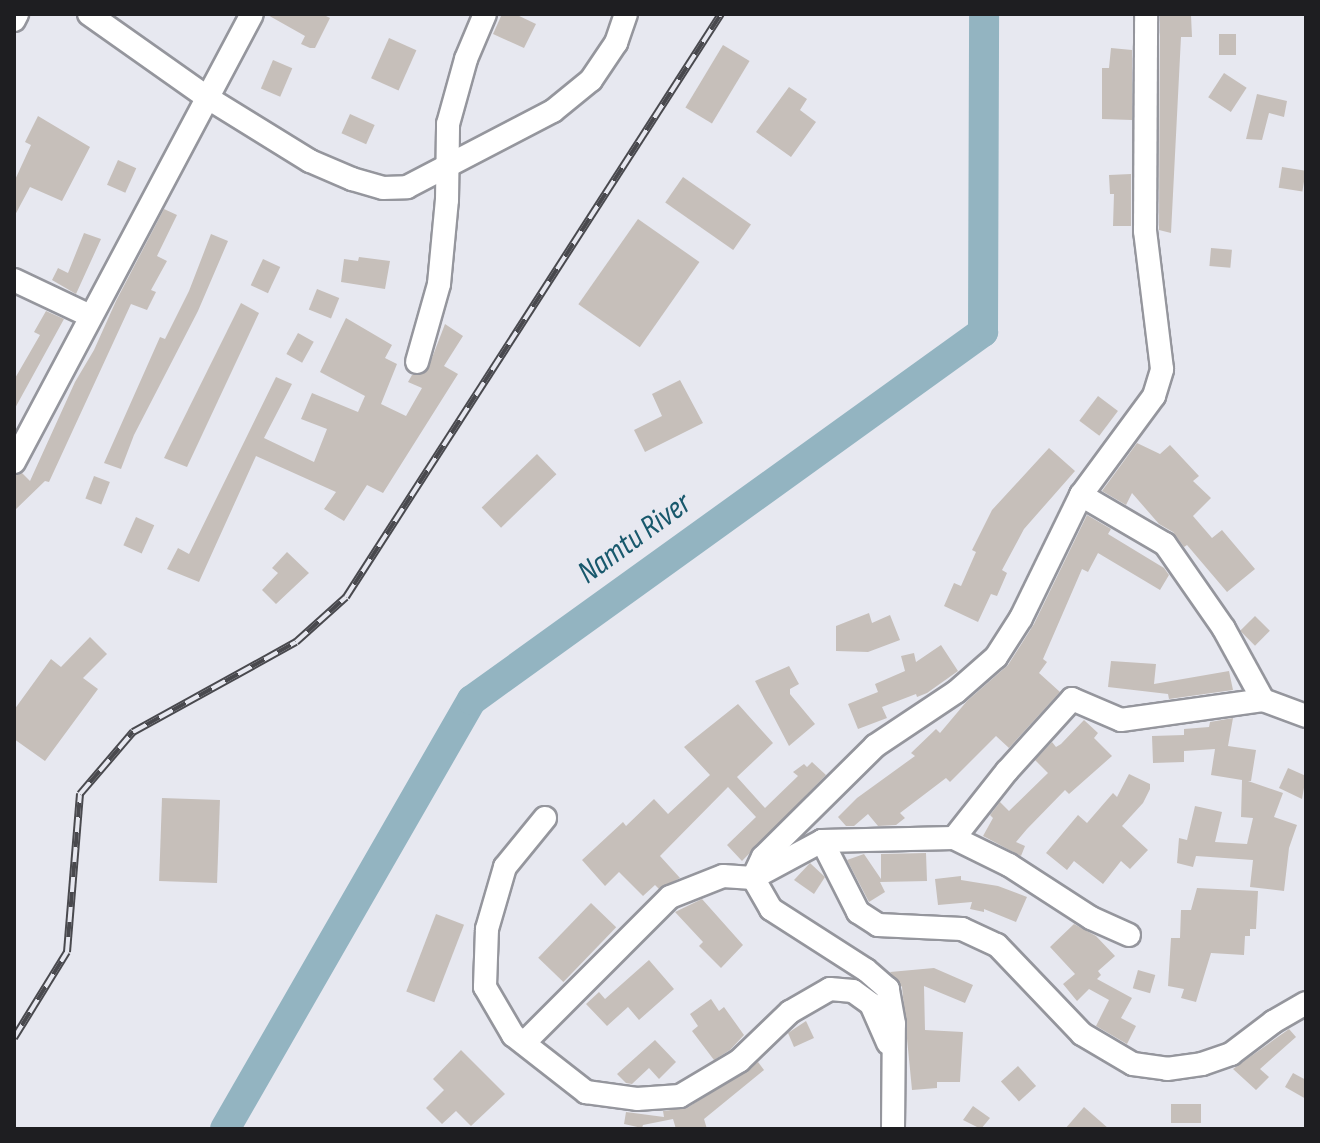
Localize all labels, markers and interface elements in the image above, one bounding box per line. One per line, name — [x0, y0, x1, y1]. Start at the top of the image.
water label: Namtu River — [571, 485, 699, 593]

